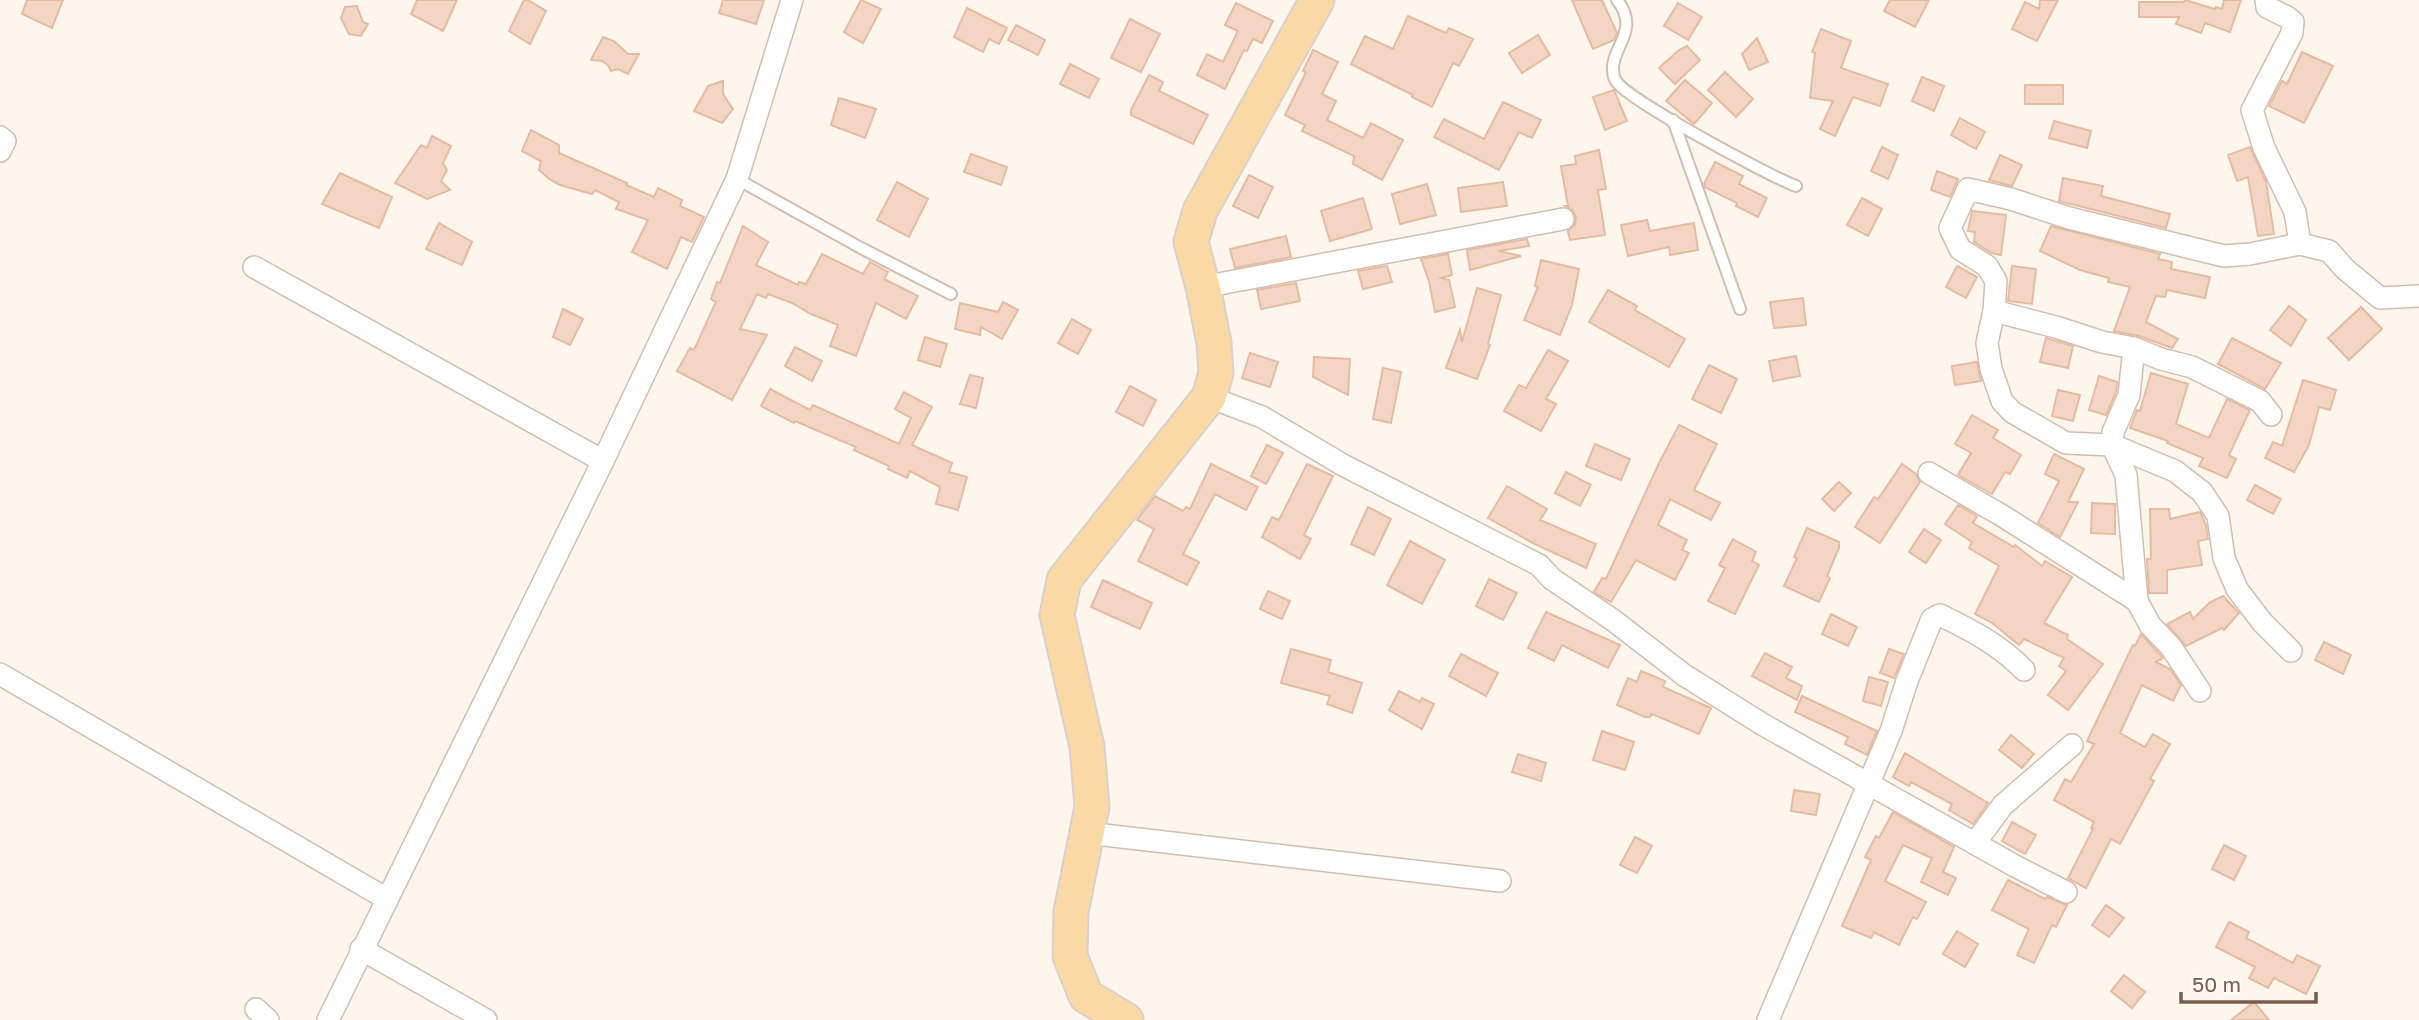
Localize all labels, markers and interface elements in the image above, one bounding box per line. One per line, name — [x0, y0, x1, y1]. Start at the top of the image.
scale bar — [2181, 960, 2316, 1004]
text: 50 m — [2192, 971, 2241, 997]

